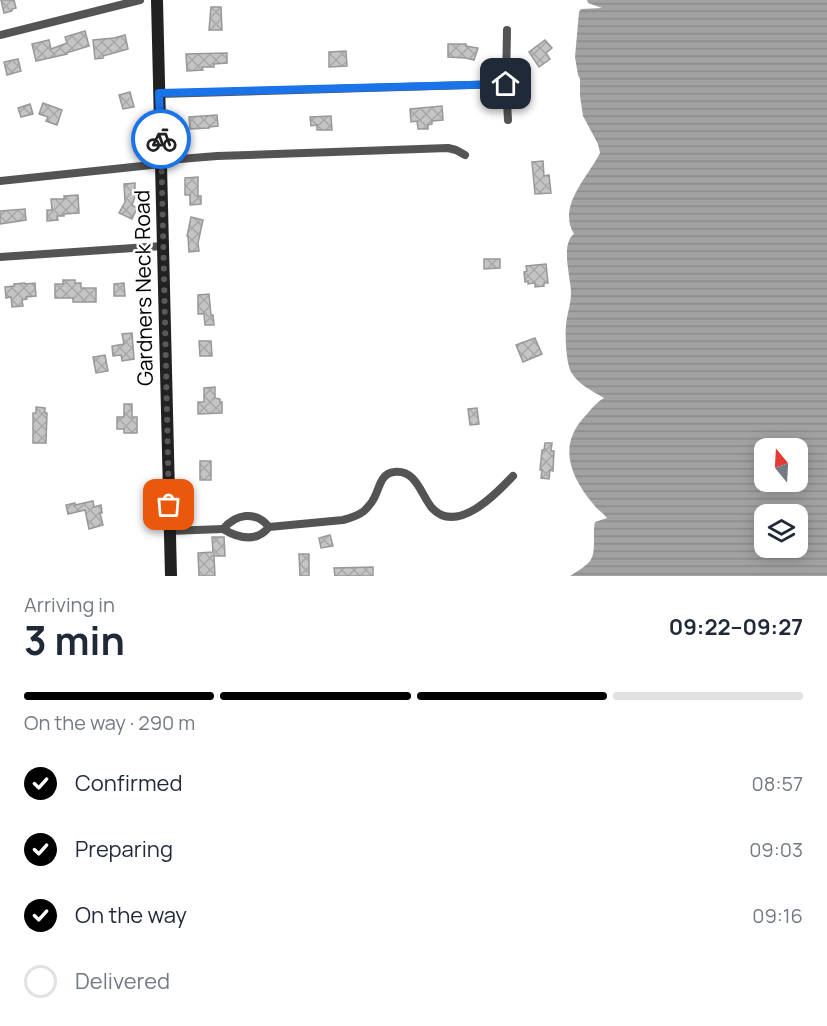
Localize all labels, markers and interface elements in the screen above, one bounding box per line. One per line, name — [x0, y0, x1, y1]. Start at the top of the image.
pin — [480, 58, 531, 109]
icon: home — [489, 67, 522, 100]
courier — [131, 109, 191, 169]
icon: bike — [145, 123, 178, 156]
street label: Gardners Neck Road — [127, 190, 159, 386]
north arrow — [754, 438, 808, 492]
map controls — [754, 438, 808, 558]
pin — [143, 479, 194, 530]
icon: bag — [152, 488, 185, 521]
button: layers — [754, 504, 808, 558]
text: Arriving in — [24, 591, 115, 618]
text: 09:22–09:27 — [669, 612, 803, 642]
text: 3 min — [24, 613, 125, 667]
text: On the way · 290 m — [24, 709, 195, 736]
icon: check — [24, 767, 57, 800]
text: Confirmed — [75, 768, 183, 798]
text: 08:57 — [752, 770, 803, 797]
icon: check — [24, 833, 57, 866]
text: Preparing — [75, 834, 173, 864]
text: 09:03 — [749, 836, 803, 863]
icon: check — [24, 899, 57, 932]
text: On the way — [75, 900, 187, 930]
text: 09:16 — [752, 902, 803, 929]
text: Delivered — [75, 966, 170, 996]

